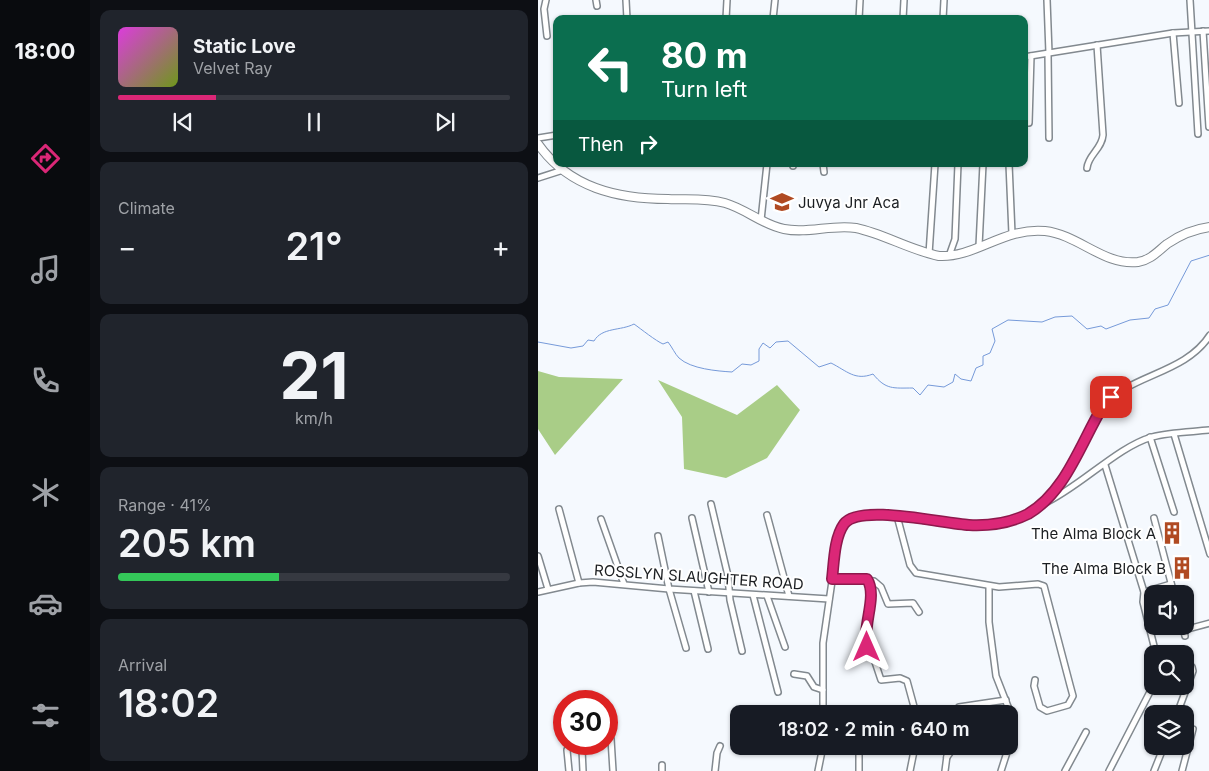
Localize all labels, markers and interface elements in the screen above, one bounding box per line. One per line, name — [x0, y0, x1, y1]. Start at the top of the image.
text: 80 m — [661, 34, 748, 76]
text: Static Love — [193, 35, 296, 58]
icon: left — [578, 35, 643, 100]
text: 18:00 — [15, 38, 75, 64]
text: Velvet Ray — [193, 58, 272, 78]
text: Turn left — [661, 76, 747, 102]
icon: previous — [169, 108, 197, 136]
icon: pause — [300, 108, 328, 136]
icon: next — [431, 108, 459, 136]
icon: right — [634, 130, 662, 158]
text: Then — [578, 133, 624, 156]
icon: directions — [28, 141, 63, 176]
school or university icon: Juvya Jnr Aca — [769, 189, 795, 215]
place label: Juvya Jnr Aca — [798, 193, 900, 212]
text: Climate — [118, 198, 175, 218]
text: 21° — [285, 223, 343, 269]
text: − — [118, 230, 137, 264]
text: + — [491, 230, 510, 264]
icon: music — [28, 252, 63, 287]
text: 21 — [280, 336, 348, 415]
icon: phone — [28, 363, 63, 398]
pin — [1090, 376, 1132, 418]
icon: arrive — [1097, 383, 1125, 411]
text: km/h — [295, 408, 333, 428]
icon: climate — [28, 475, 63, 510]
text: Range · 41% — [118, 495, 212, 515]
text: 205 km — [118, 520, 256, 566]
building icon: The Alma Block A — [1159, 520, 1185, 546]
place label: The Alma Block A — [1031, 524, 1156, 543]
building icon: The Alma Block B — [1169, 555, 1195, 581]
place label: The Alma Block B — [1041, 559, 1166, 578]
street label: ROSSLYN SLAUGHTER ROAD — [594, 560, 804, 594]
map controls — [1144, 585, 1194, 755]
button: sound — [1144, 585, 1194, 635]
icon: car — [28, 586, 63, 621]
position arrow — [840, 620, 892, 672]
button: search — [1144, 645, 1194, 695]
text: Arrival — [118, 655, 167, 675]
text: 18:02 — [118, 680, 219, 726]
speed limit sign: 30 — [553, 690, 618, 755]
icon: filters — [28, 698, 63, 733]
button: layers — [1144, 705, 1194, 755]
text: 18:02 · 2 min · 640 m — [778, 718, 970, 741]

